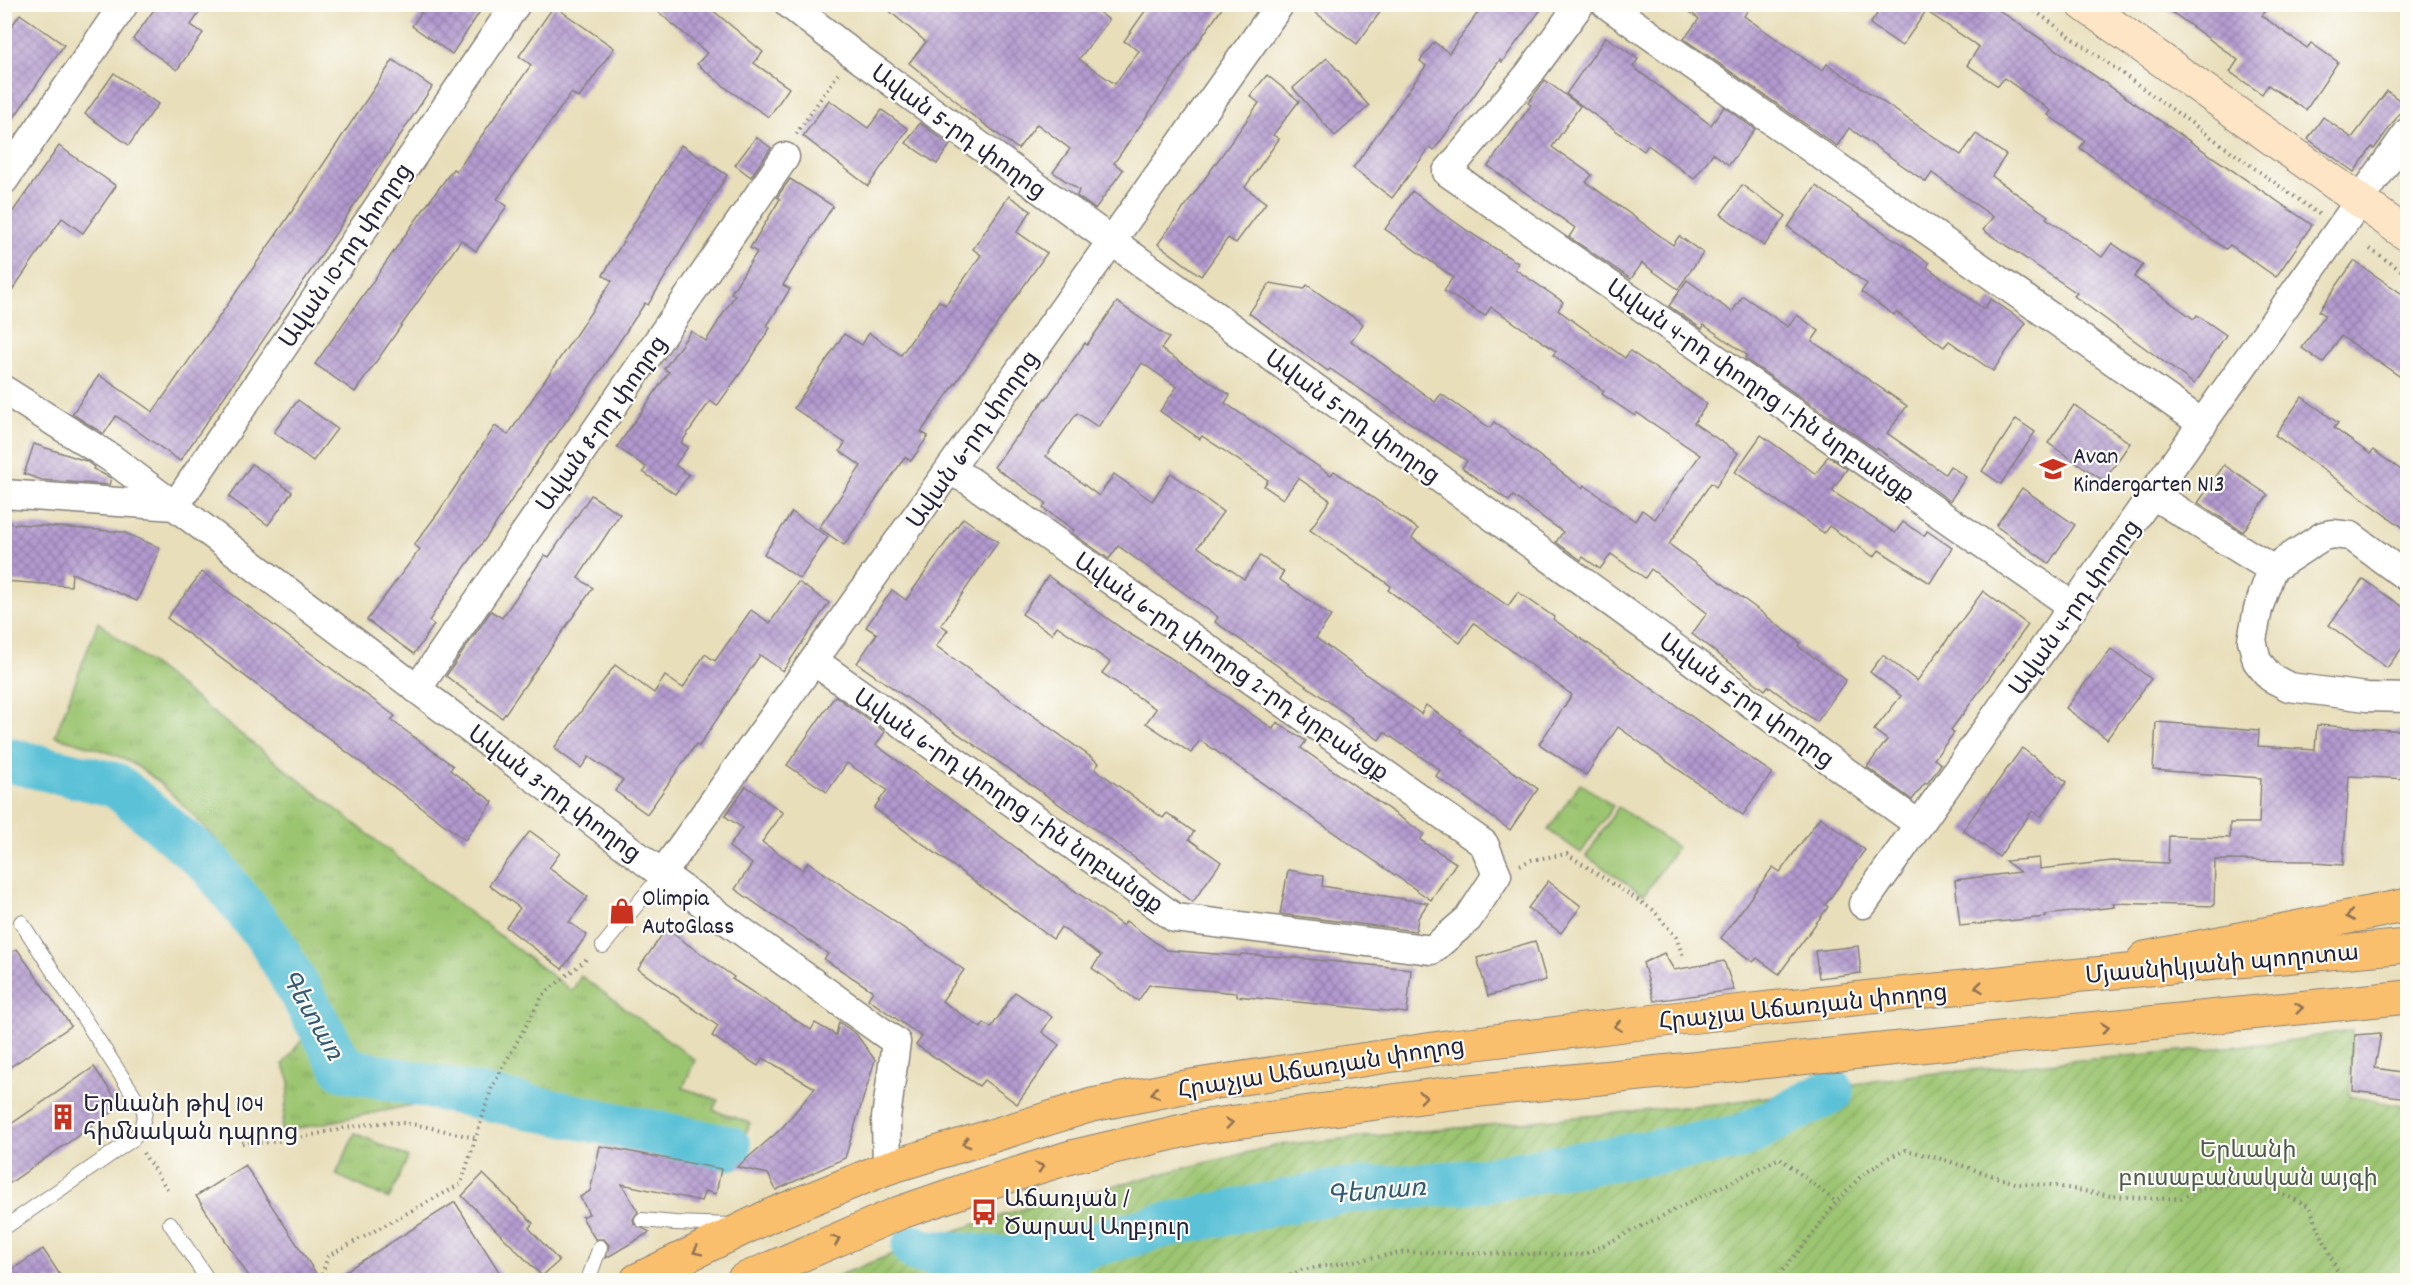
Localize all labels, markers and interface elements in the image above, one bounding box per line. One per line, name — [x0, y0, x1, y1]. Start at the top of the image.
street label: Ավան 5-րդ փողոց — [862, 58, 1052, 209]
street label: Ավան 10-րդ փողոց — [273, 157, 422, 356]
street label: Ավան 4-րդ փողոց 1-ին նրբանցք — [1598, 272, 1921, 513]
street label: Ավան 8-րդ փողոց — [530, 330, 677, 520]
street label: Ավան 5-րդ փողոց — [1256, 343, 1446, 494]
street label: Ավան 6-րդ փողոց — [900, 345, 1049, 537]
place label: Avan Kindergarten N13 — [2073, 441, 2225, 503]
school or university icon: Avan Kindergarten N13 — [2038, 454, 2068, 484]
street label: Ավան 4-րդ փողոց — [2003, 513, 2150, 704]
street label: Ավան 6-րդ փողոց 2-րդ նրբանցք — [1066, 546, 1395, 791]
street label: Ավան 5-րդ փողոց — [1650, 627, 1840, 778]
street label: Ավան 6-րդ փողոց 1-ին նրբանցք — [845, 682, 1169, 923]
street label: Ավան 3-րդ փողոց — [459, 719, 647, 872]
place label: Olimpia AutoGlass — [642, 883, 734, 945]
shop icon: Olimpia AutoGlass — [607, 896, 637, 926]
one-way arrow — [2345, 909, 2355, 922]
street label: Մյասնիկյանի պողոտա — [2084, 937, 2361, 995]
water label: Գետառ — [269, 963, 351, 1069]
street label: Հրաչյա Աճառյան փողոց — [1657, 977, 1949, 1041]
one-way arrow — [1974, 980, 1983, 993]
one-way arrow — [2295, 1002, 2304, 1015]
one-way arrow — [1613, 1019, 1622, 1031]
one-way arrow — [2101, 1022, 2110, 1035]
street label: Հրաչյա Աճառյան փողոց — [1175, 1030, 1467, 1109]
one-way arrow — [1150, 1085, 1160, 1098]
place label: Երևանի թիվ 104 հիմնական դպրոց — [83, 1089, 298, 1151]
one-way arrow — [1418, 1092, 1427, 1104]
building icon: Երևանի թիվ 104 հիմնական դպրոց — [48, 1102, 78, 1132]
one-way arrow — [1225, 1118, 1234, 1130]
park label: Երևանի բուսաբանական այգի — [2118, 1135, 2378, 1197]
one-way arrow — [962, 1136, 972, 1148]
one-way arrow — [1034, 1161, 1045, 1174]
water label: Գետառ — [1325, 1171, 1428, 1216]
place label: Աճառյան / Ծարավ Աղբյուր — [1004, 1184, 1190, 1246]
bus stop icon: Աճառյան / Ծարավ Աղբյուր — [969, 1197, 999, 1227]
one-way arrow — [830, 1235, 841, 1247]
one-way arrow — [693, 1243, 704, 1255]

